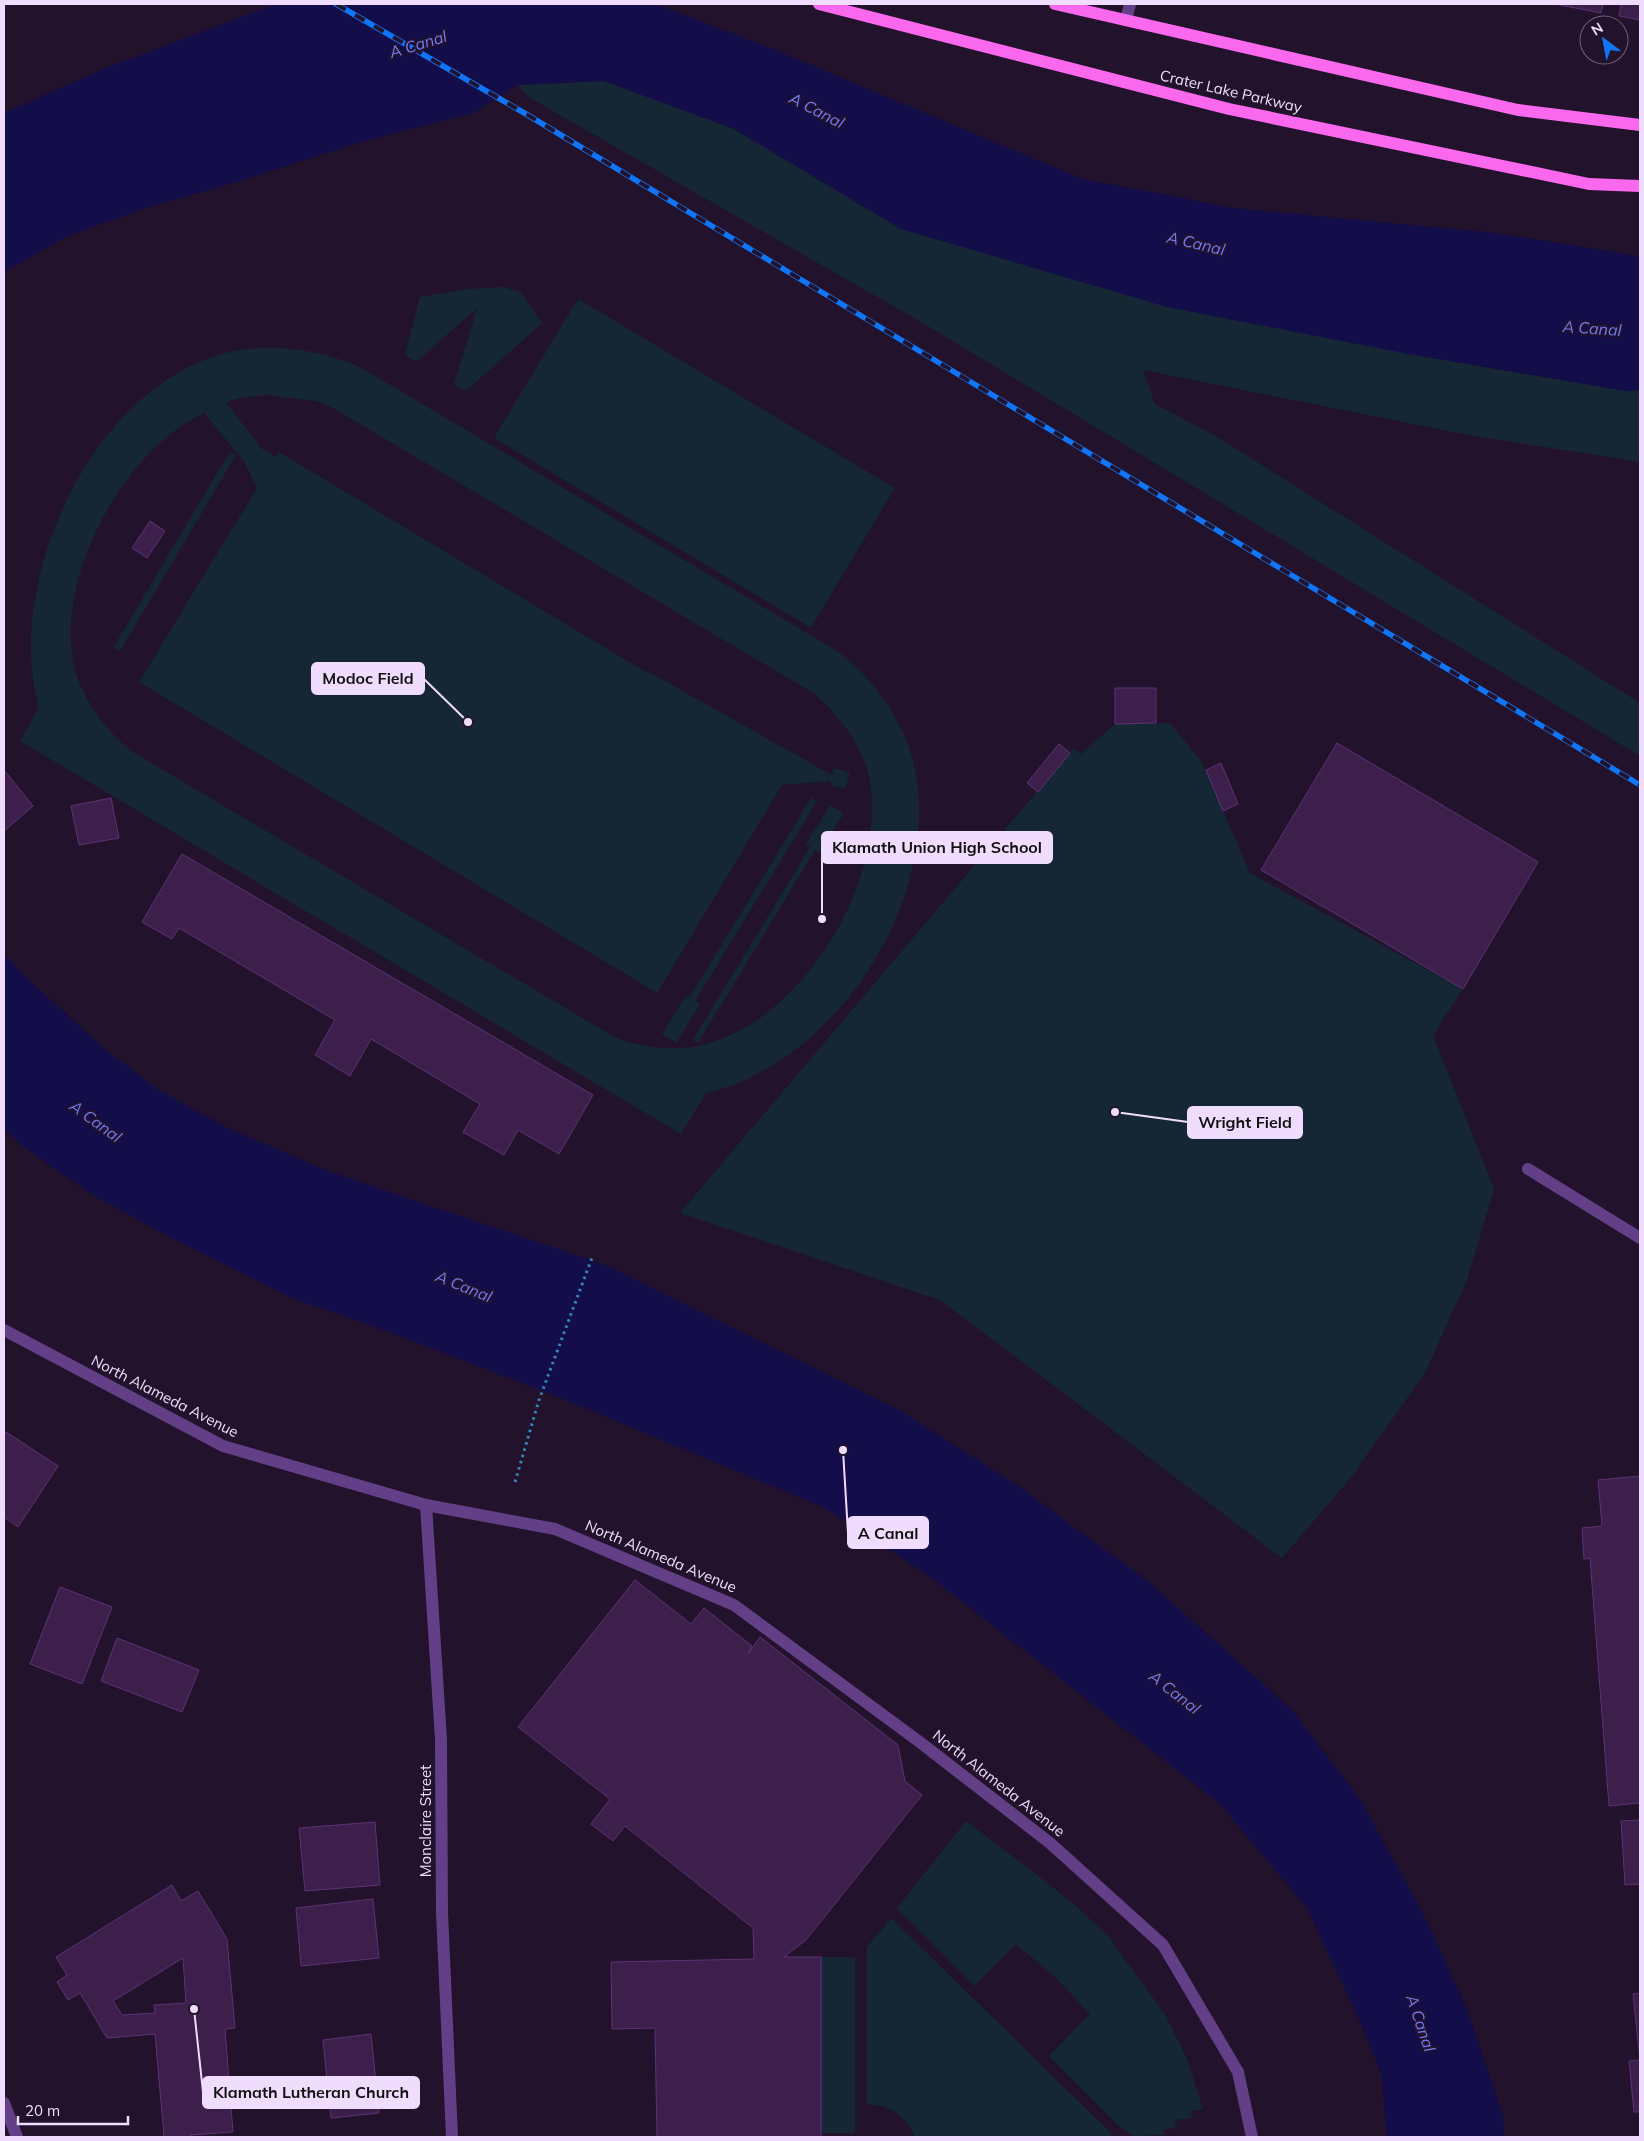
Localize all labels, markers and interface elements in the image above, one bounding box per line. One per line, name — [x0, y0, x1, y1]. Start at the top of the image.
north arrow — [1579, 15, 1629, 65]
text: N — [1588, 19, 1606, 39]
water label: A Canal — [386, 26, 449, 62]
street label: Crater Lake Parkway — [1158, 65, 1304, 117]
water label: A Canal — [785, 87, 848, 132]
water label: A Canal — [1164, 226, 1227, 259]
water label: A Canal — [1561, 316, 1622, 340]
callout: Modoc Field — [312, 663, 424, 694]
text: Modoc Field — [322, 668, 414, 688]
callout: Klamath Union High School — [822, 832, 1052, 863]
text: Klamath Union High School — [832, 837, 1042, 857]
water label: A Canal — [65, 1095, 126, 1147]
callout: Wright Field — [1188, 1107, 1302, 1138]
text: Wright Field — [1198, 1112, 1292, 1132]
water label: A Canal — [432, 1265, 495, 1306]
street label: North Alameda Avenue — [88, 1351, 242, 1441]
street label: North Alameda Avenue — [582, 1515, 740, 1597]
callout: A Canal — [848, 1517, 928, 1548]
text: A Canal — [858, 1523, 918, 1543]
water label: A Canal — [1145, 1665, 1205, 1718]
street label: North Alameda Avenue — [929, 1725, 1069, 1841]
street label: Monclaire Street — [416, 1765, 435, 1877]
water label: A Canal — [1402, 1991, 1440, 2054]
callout: Klamath Lutheran Church — [203, 2077, 419, 2108]
text: Klamath Lutheran Church — [213, 2082, 409, 2102]
scale bar — [18, 2094, 128, 2126]
text: 20 m — [25, 2101, 60, 2120]

